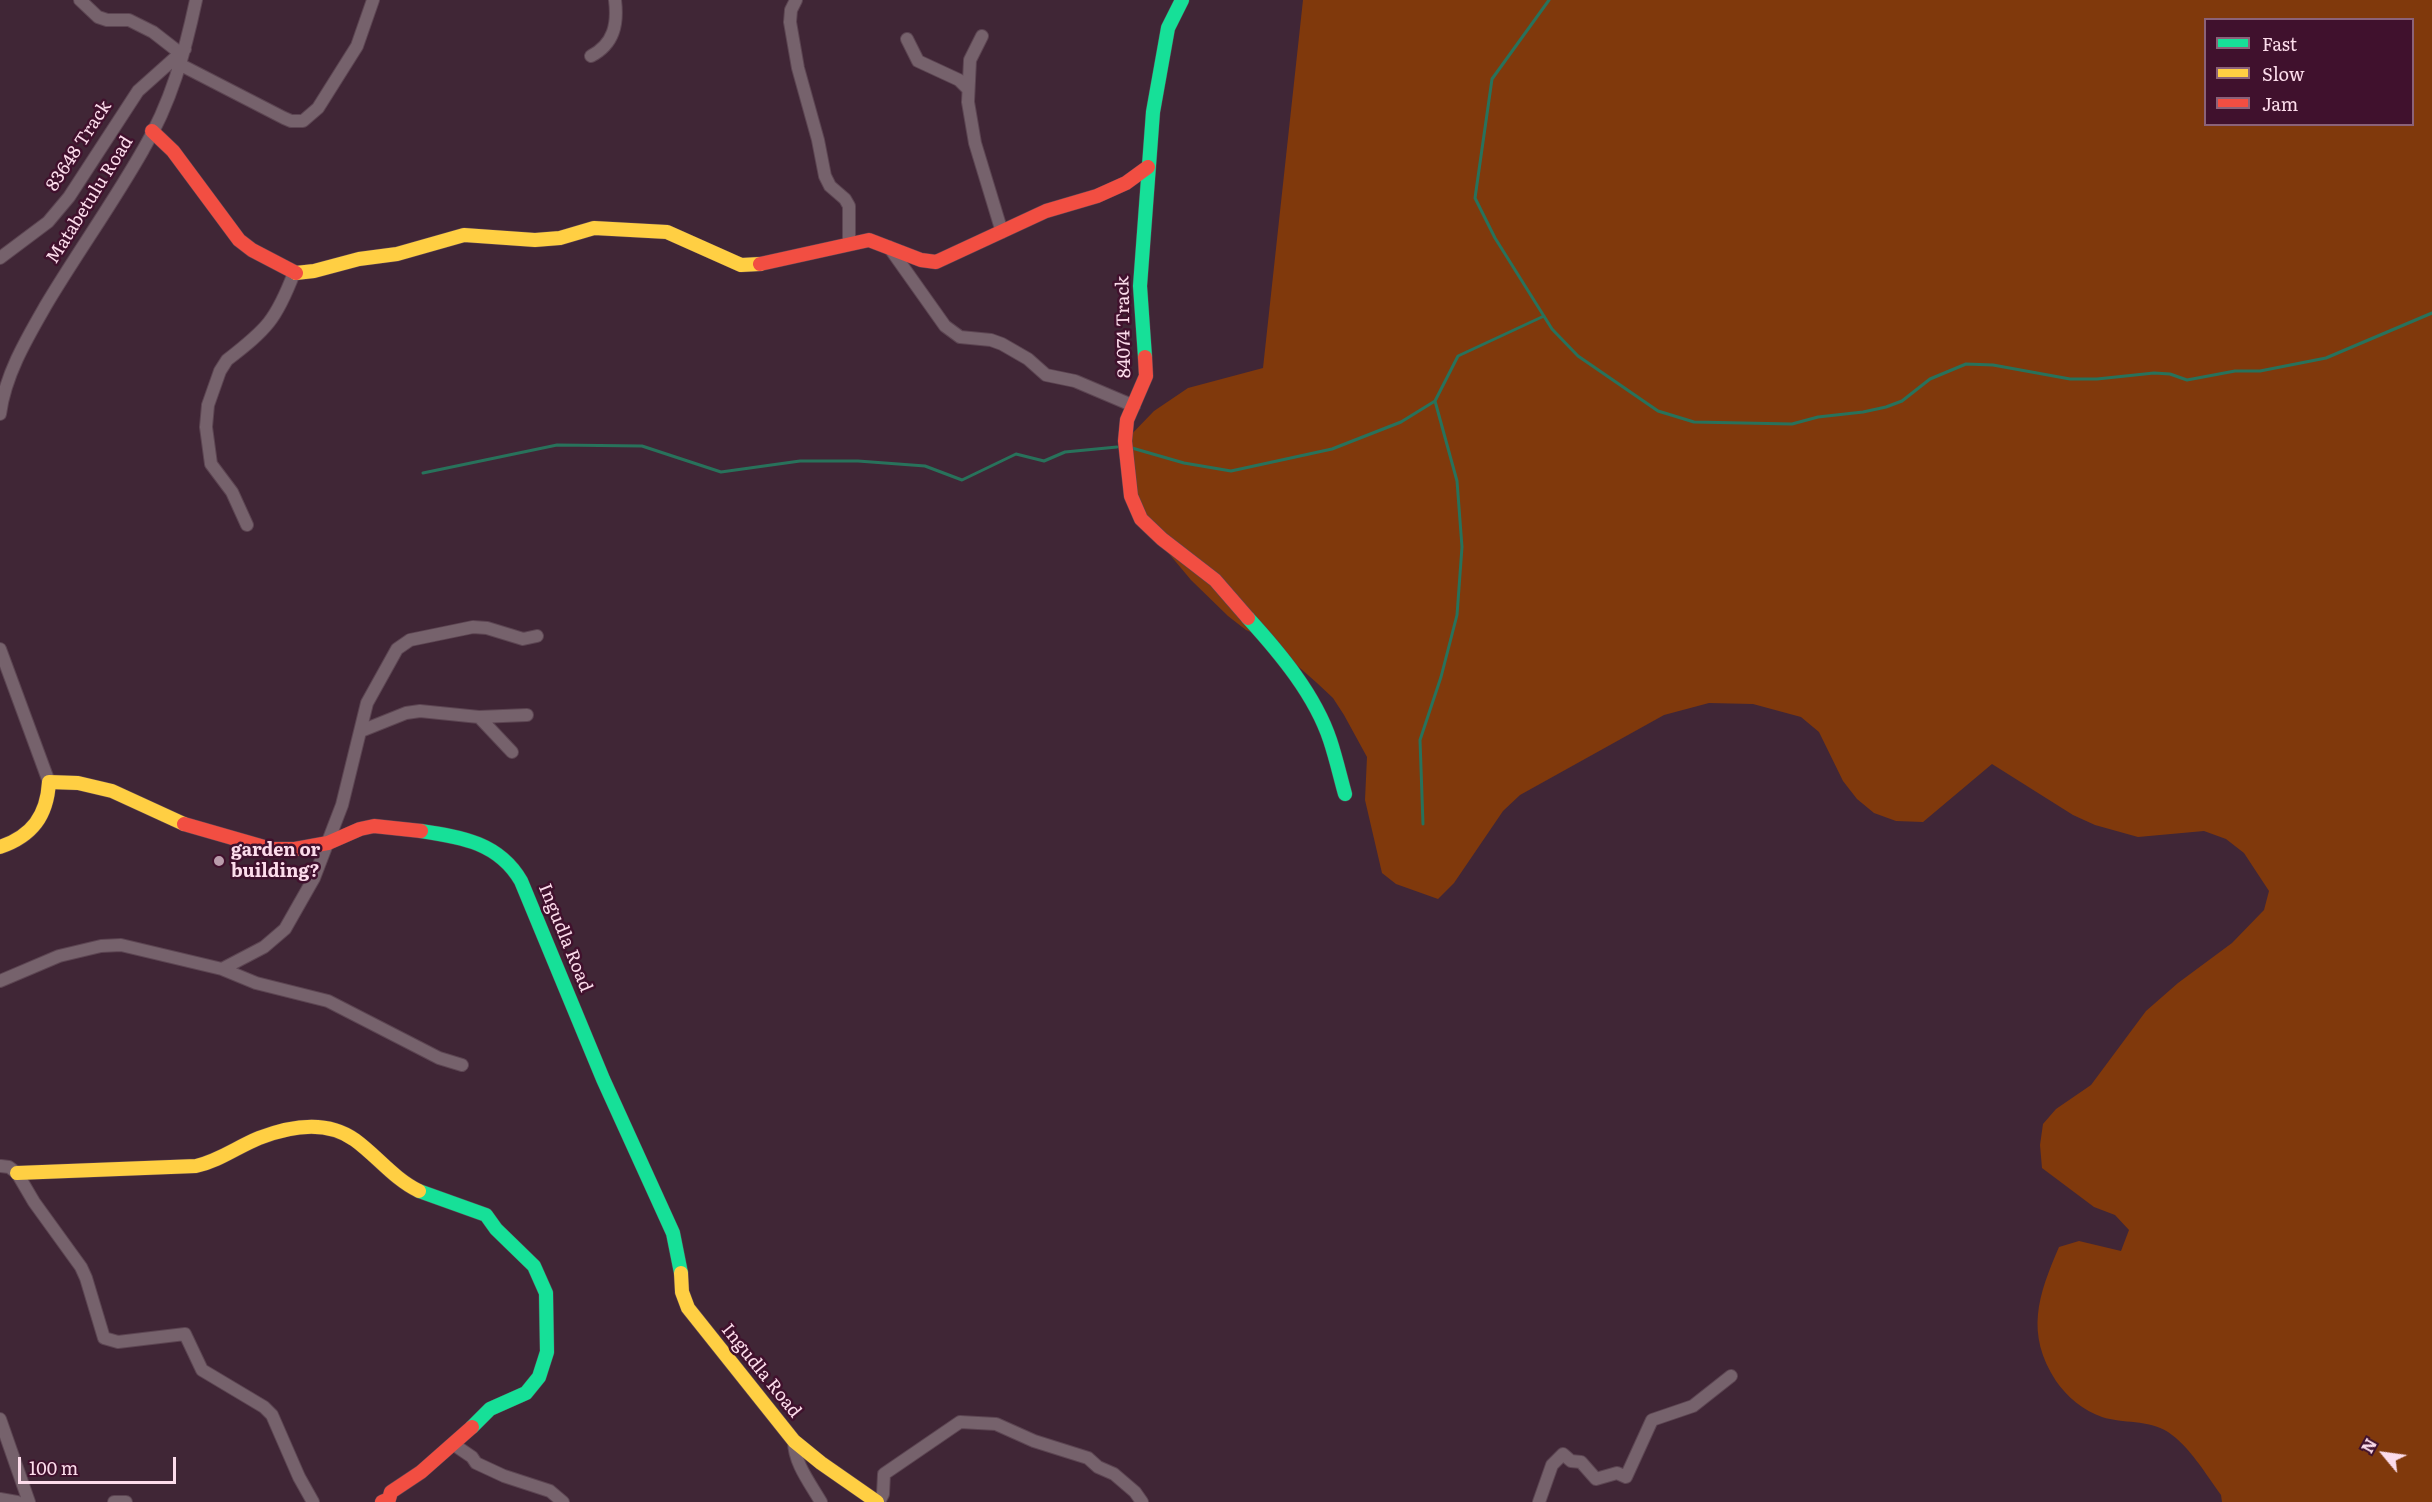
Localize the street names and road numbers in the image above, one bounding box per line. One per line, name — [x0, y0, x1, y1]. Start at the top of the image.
street label: 83648 Track — [42, 97, 116, 195]
street label: Matabetulu Road — [42, 132, 138, 268]
street label: 84074 Track — [1112, 276, 1136, 378]
street label: Ingudla Road — [533, 881, 597, 995]
street label: Ingudla Road — [716, 1320, 806, 1422]

